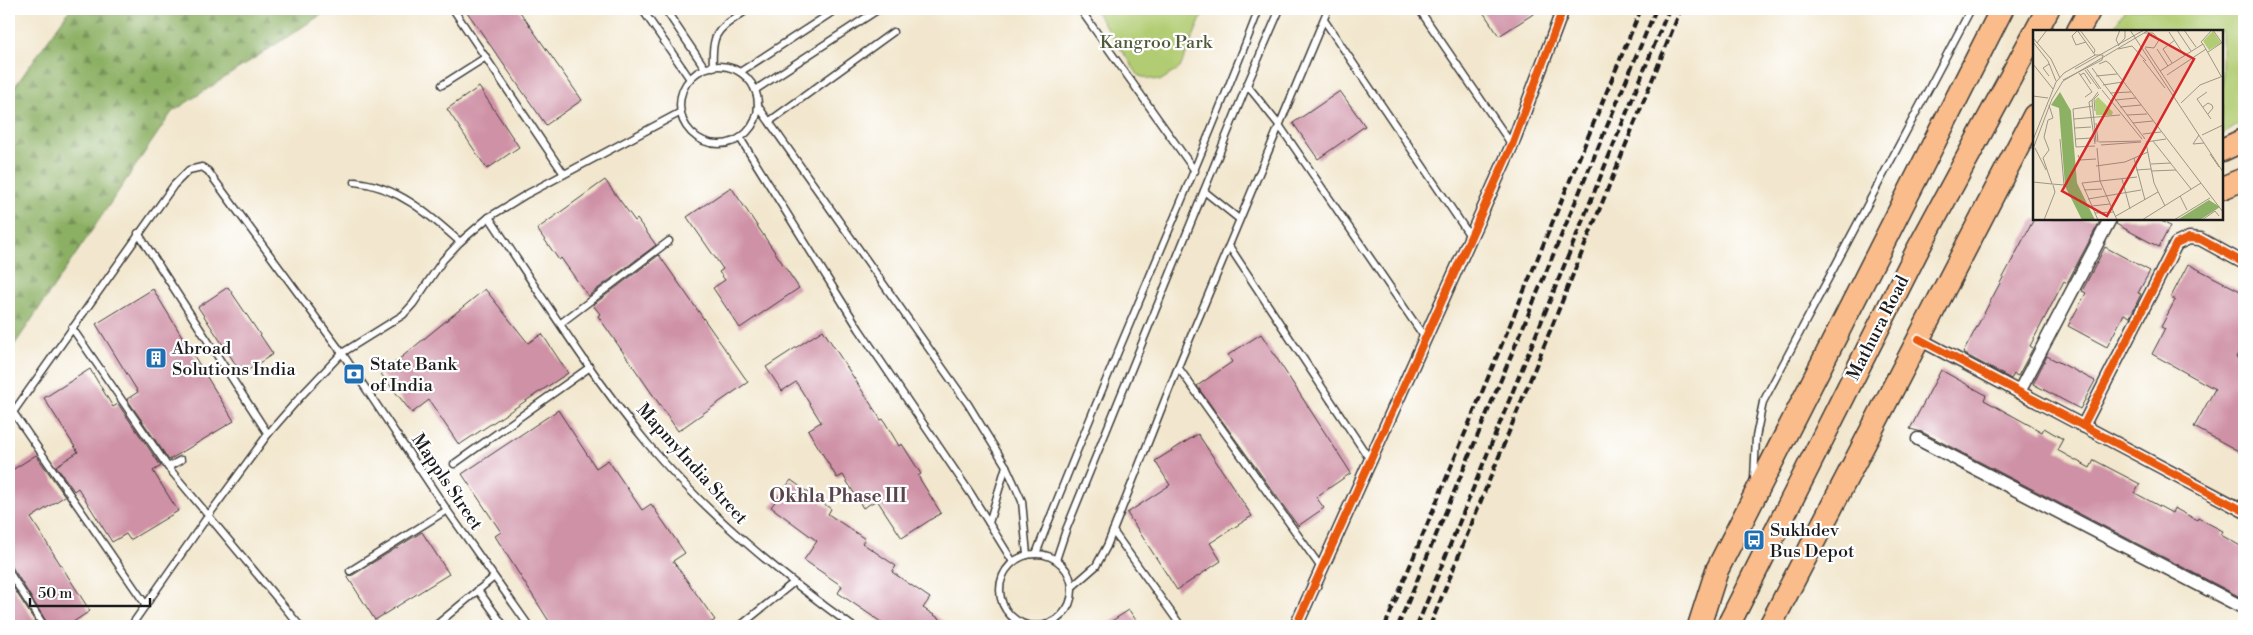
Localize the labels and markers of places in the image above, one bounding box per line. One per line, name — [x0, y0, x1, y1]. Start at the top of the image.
place label: Abroad Solutions India — [171, 337, 296, 381]
building icon: Abroad Solutions India — [144, 346, 168, 370]
place label: State Bank of India — [370, 353, 459, 397]
bank icon: State Bank of India — [342, 362, 366, 386]
place label: Sukhdev Bus Depot — [1769, 519, 1855, 563]
bus stop icon: Sukhdev Bus Depot — [1742, 528, 1766, 552]

